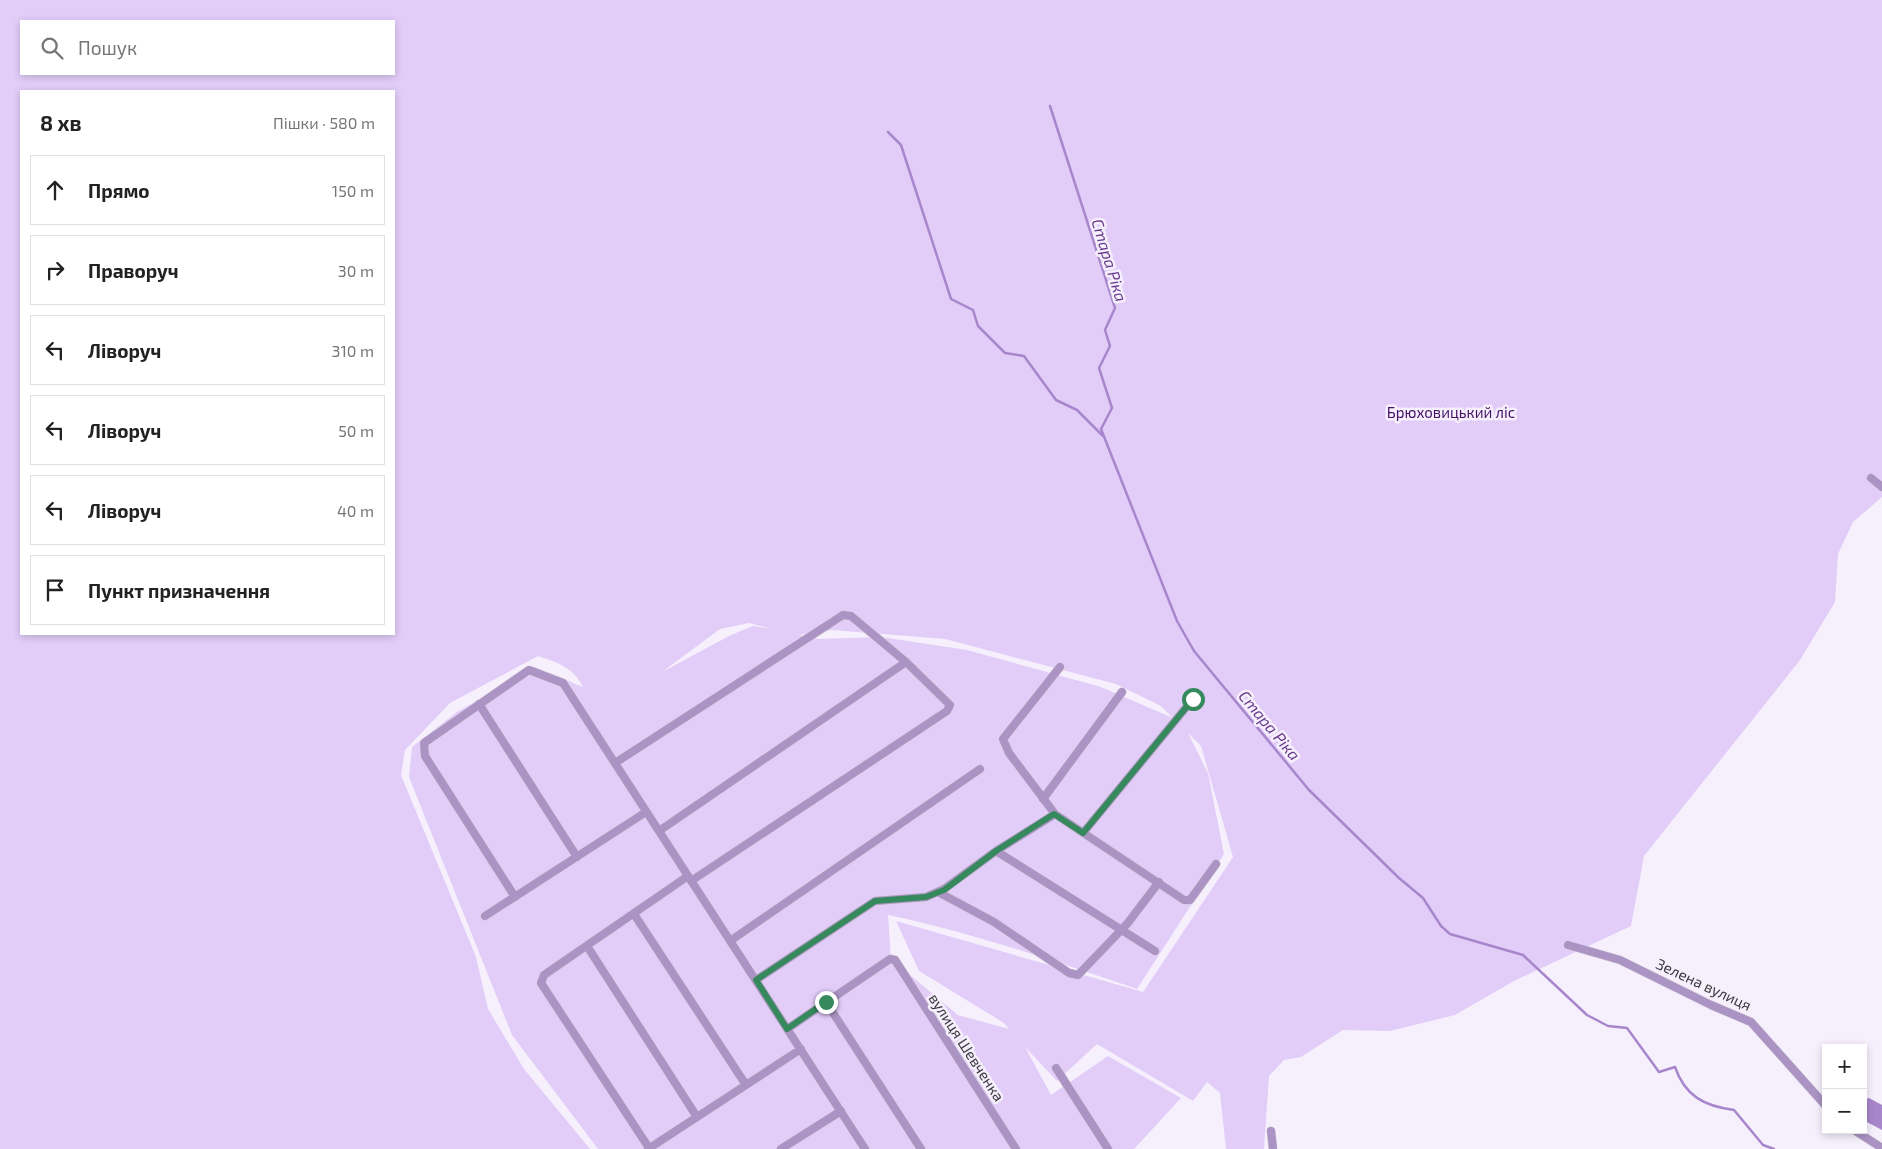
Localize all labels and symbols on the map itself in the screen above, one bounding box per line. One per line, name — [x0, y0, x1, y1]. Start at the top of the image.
water label: Стара Ріка — [1088, 216, 1132, 304]
park label: Брюховицький ліс — [1387, 403, 1515, 421]
water label: Стара Ріка — [1235, 686, 1305, 764]
route start — [1182, 688, 1205, 711]
street label: Зелена вулиця — [1653, 954, 1755, 1015]
street label: вулиця Шевченка — [925, 990, 1009, 1105]
route end — [815, 991, 838, 1014]

